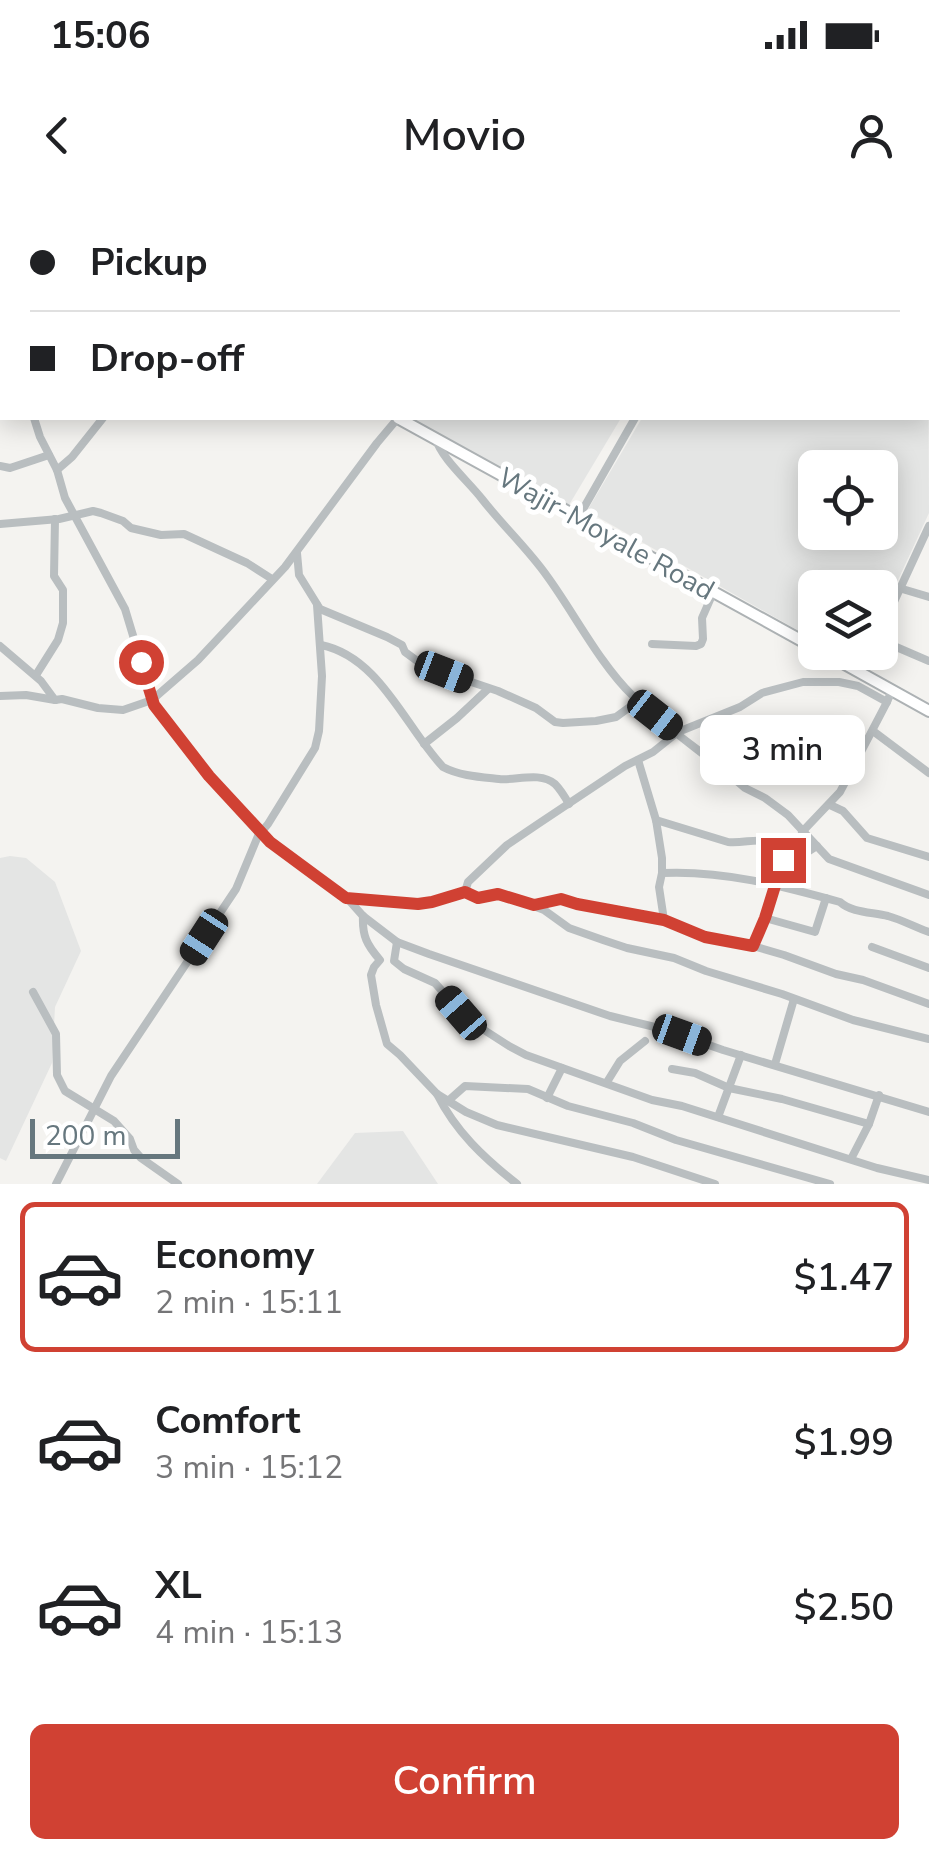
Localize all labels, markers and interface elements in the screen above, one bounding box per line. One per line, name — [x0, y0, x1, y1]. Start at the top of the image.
text: 15:06 — [50, 10, 151, 61]
text: Movio — [403, 105, 526, 166]
icon: back — [30, 108, 85, 163]
icon: person — [844, 108, 899, 163]
text: Pickup — [90, 237, 208, 288]
text: Drop-off — [90, 333, 244, 384]
map controls — [798, 450, 898, 670]
button: locate — [798, 450, 898, 550]
street label: Wajir-Moyale Road — [491, 459, 721, 609]
button: layers — [798, 570, 898, 670]
route start — [119, 640, 164, 685]
car — [411, 647, 477, 697]
car — [622, 685, 688, 745]
callout: 3 min — [700, 715, 866, 785]
text: 3 min — [742, 728, 823, 771]
route end — [761, 838, 806, 883]
car — [175, 904, 233, 970]
car — [430, 981, 492, 1045]
car — [649, 1011, 715, 1059]
scale bar — [30, 1114, 180, 1158]
text: 200 m — [45, 1117, 127, 1155]
text: Economy — [155, 1230, 314, 1281]
icon: car — [35, 1232, 125, 1322]
text: $1.47 — [794, 1252, 894, 1303]
text: 2 min · 15:11 — [155, 1281, 343, 1324]
text: Comfort — [155, 1395, 300, 1446]
icon: car — [35, 1397, 125, 1487]
text: $1.99 — [794, 1417, 894, 1468]
text: 3 min · 15:12 — [155, 1446, 343, 1489]
text: XL — [155, 1560, 202, 1611]
icon: car — [35, 1562, 125, 1652]
text: $2.50 — [794, 1582, 894, 1633]
text: 4 min · 15:13 — [155, 1611, 343, 1654]
button: Confirm — [30, 1724, 899, 1839]

